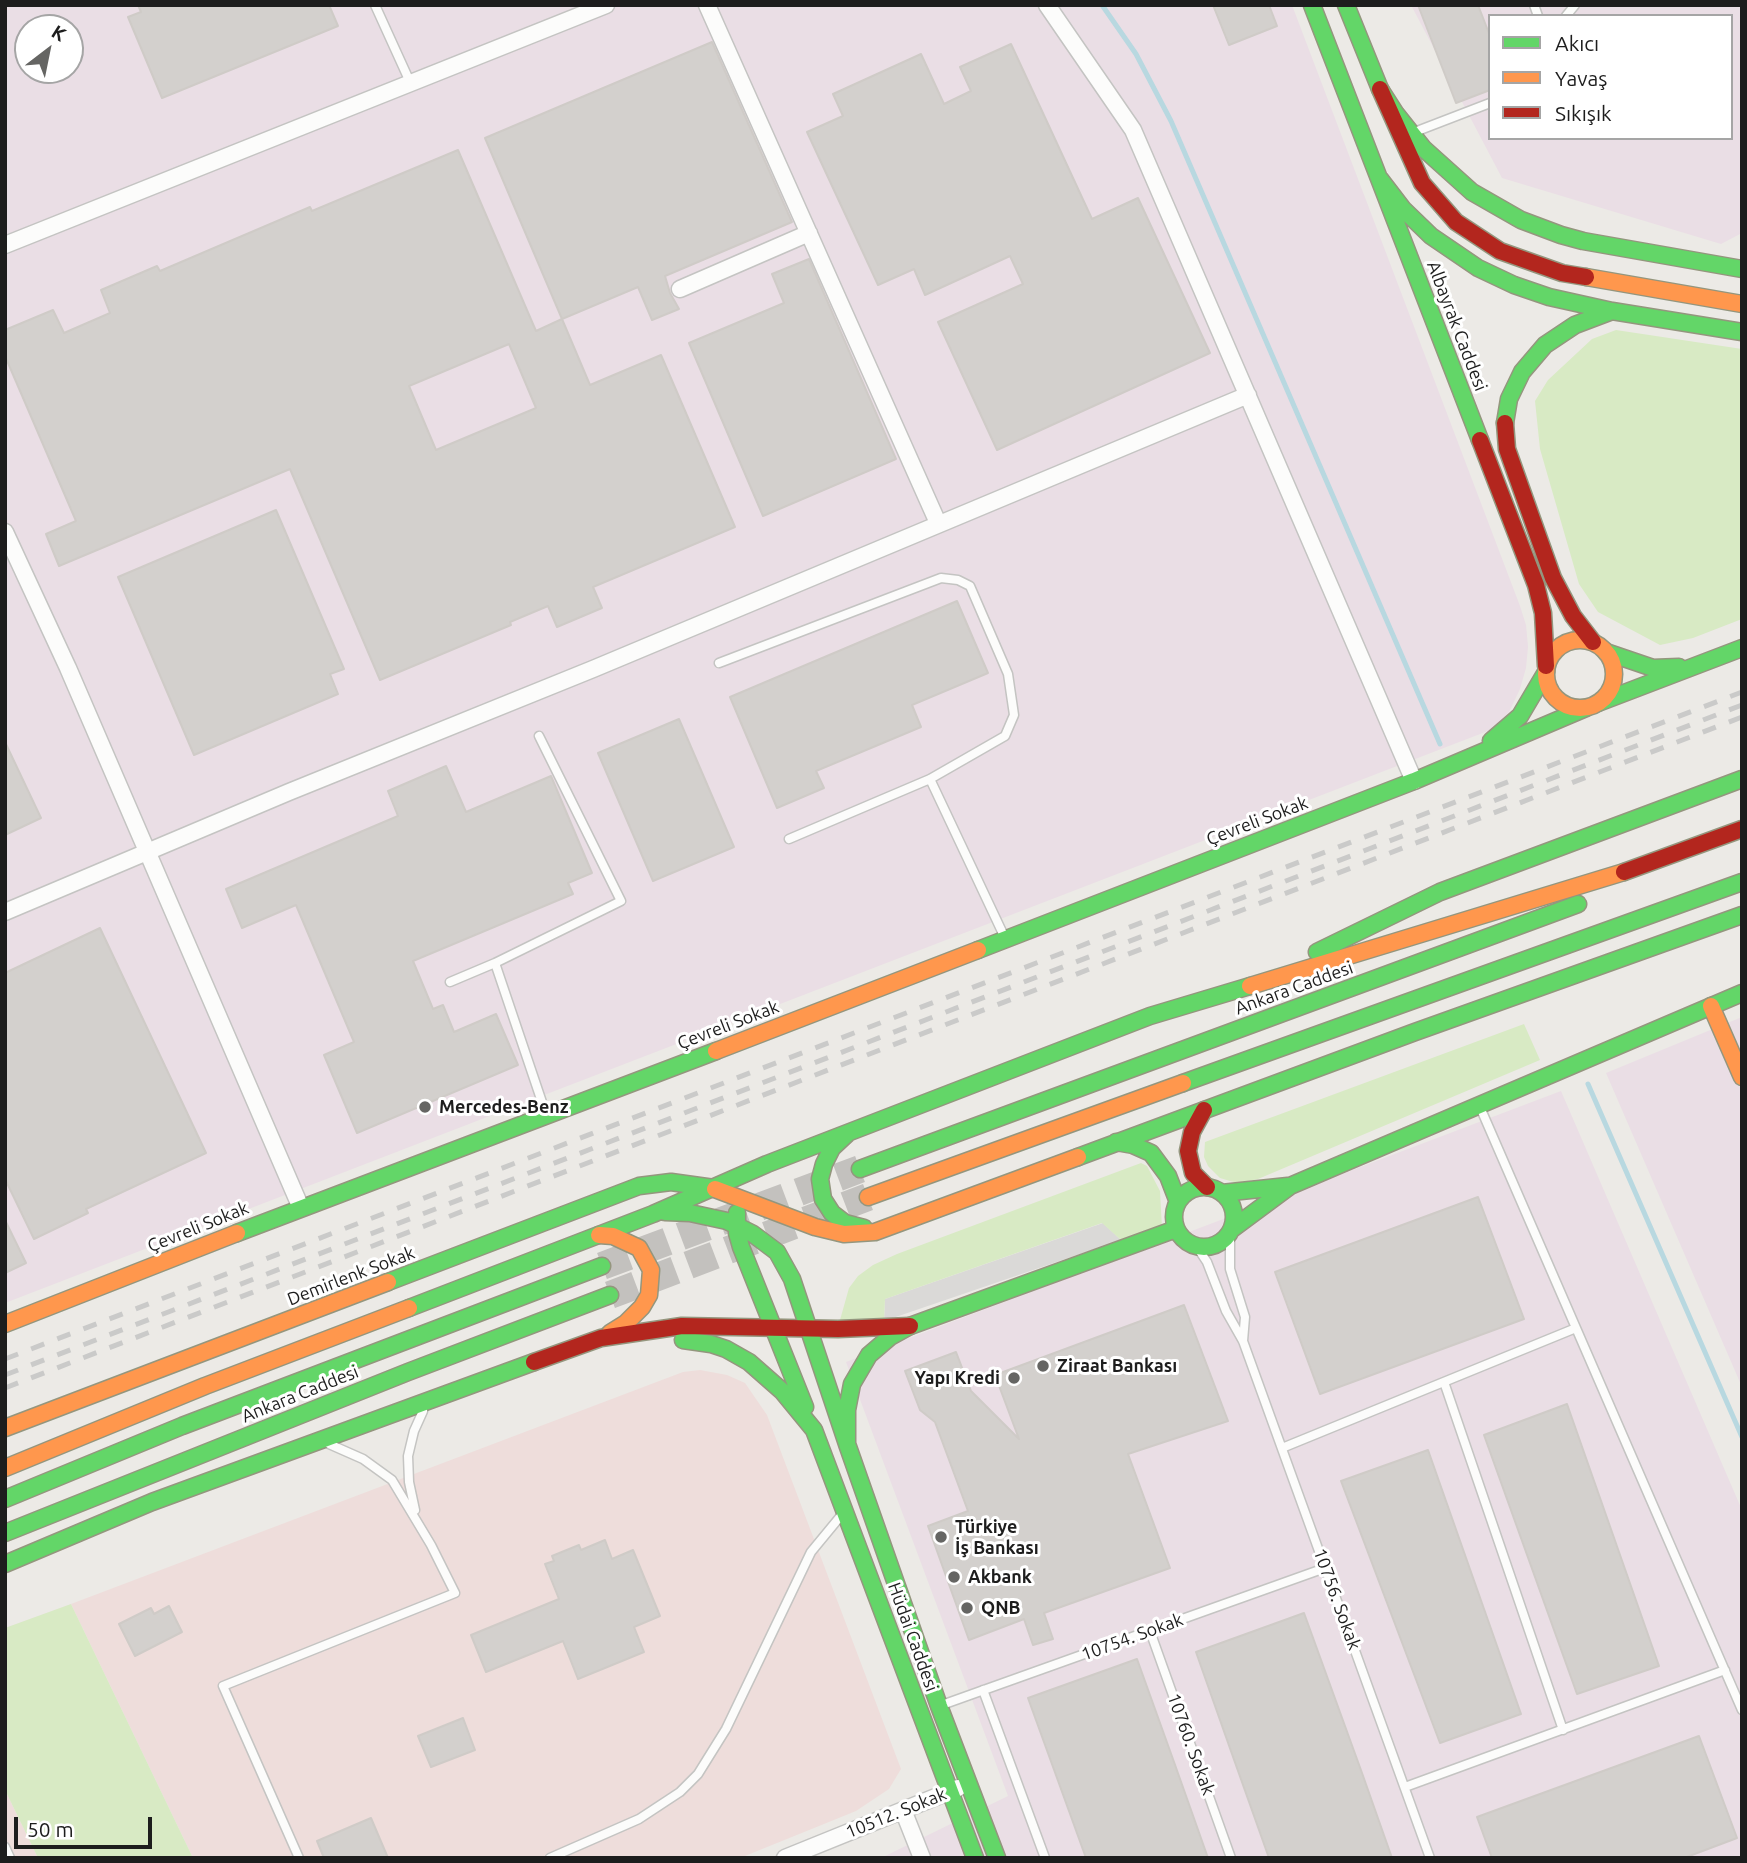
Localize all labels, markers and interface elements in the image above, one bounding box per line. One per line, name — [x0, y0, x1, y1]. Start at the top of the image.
north arrow — [14, 14, 84, 84]
legend — [1488, 14, 1733, 140]
text: K — [48, 20, 70, 46]
text: Akıcı — [1555, 31, 1599, 55]
text: Yavaş — [1555, 66, 1607, 90]
text: Sıkışık — [1555, 101, 1612, 125]
street label: Albayrak Caddesi — [1422, 258, 1492, 394]
street label: Çevreli Sokak — [1203, 792, 1311, 850]
street label: Ankara Caddesi — [1232, 957, 1356, 1019]
street label: Çevreli Sokak — [674, 996, 782, 1054]
place label: Mercedes-Benz — [439, 1096, 569, 1118]
marker: Mercedes-Benz — [417, 1099, 433, 1115]
street label: Çevreli Sokak — [144, 1197, 252, 1257]
street label: Demirlenk Sokak — [284, 1242, 418, 1310]
place label: Ziraat Bankası — [1057, 1355, 1177, 1377]
marker: Ziraat Bankası — [1035, 1358, 1051, 1374]
street label: Ankara Caddesi — [238, 1361, 362, 1427]
place label: Yapı Kredi — [914, 1367, 1000, 1389]
marker: Yapı Kredi — [1006, 1370, 1022, 1386]
place label: Türkiye İş Bankası — [955, 1516, 1039, 1558]
marker: Türkiye İş Bankası — [933, 1529, 949, 1545]
street label: 10756. Sokak — [1309, 1545, 1365, 1653]
place label: Akbank — [968, 1566, 1032, 1588]
marker: Akbank — [946, 1569, 962, 1585]
street label: Hüdai Caddesi — [883, 1579, 943, 1695]
place label: QNB — [981, 1597, 1021, 1619]
marker: QNB — [959, 1600, 975, 1616]
street label: 10754. Sokak — [1078, 1609, 1186, 1665]
street label: 10760. Sokak — [1163, 1690, 1219, 1798]
street label: 10512. Sokak — [842, 1783, 950, 1843]
scale bar — [18, 1804, 156, 1848]
text: 50 m — [27, 1817, 74, 1841]

